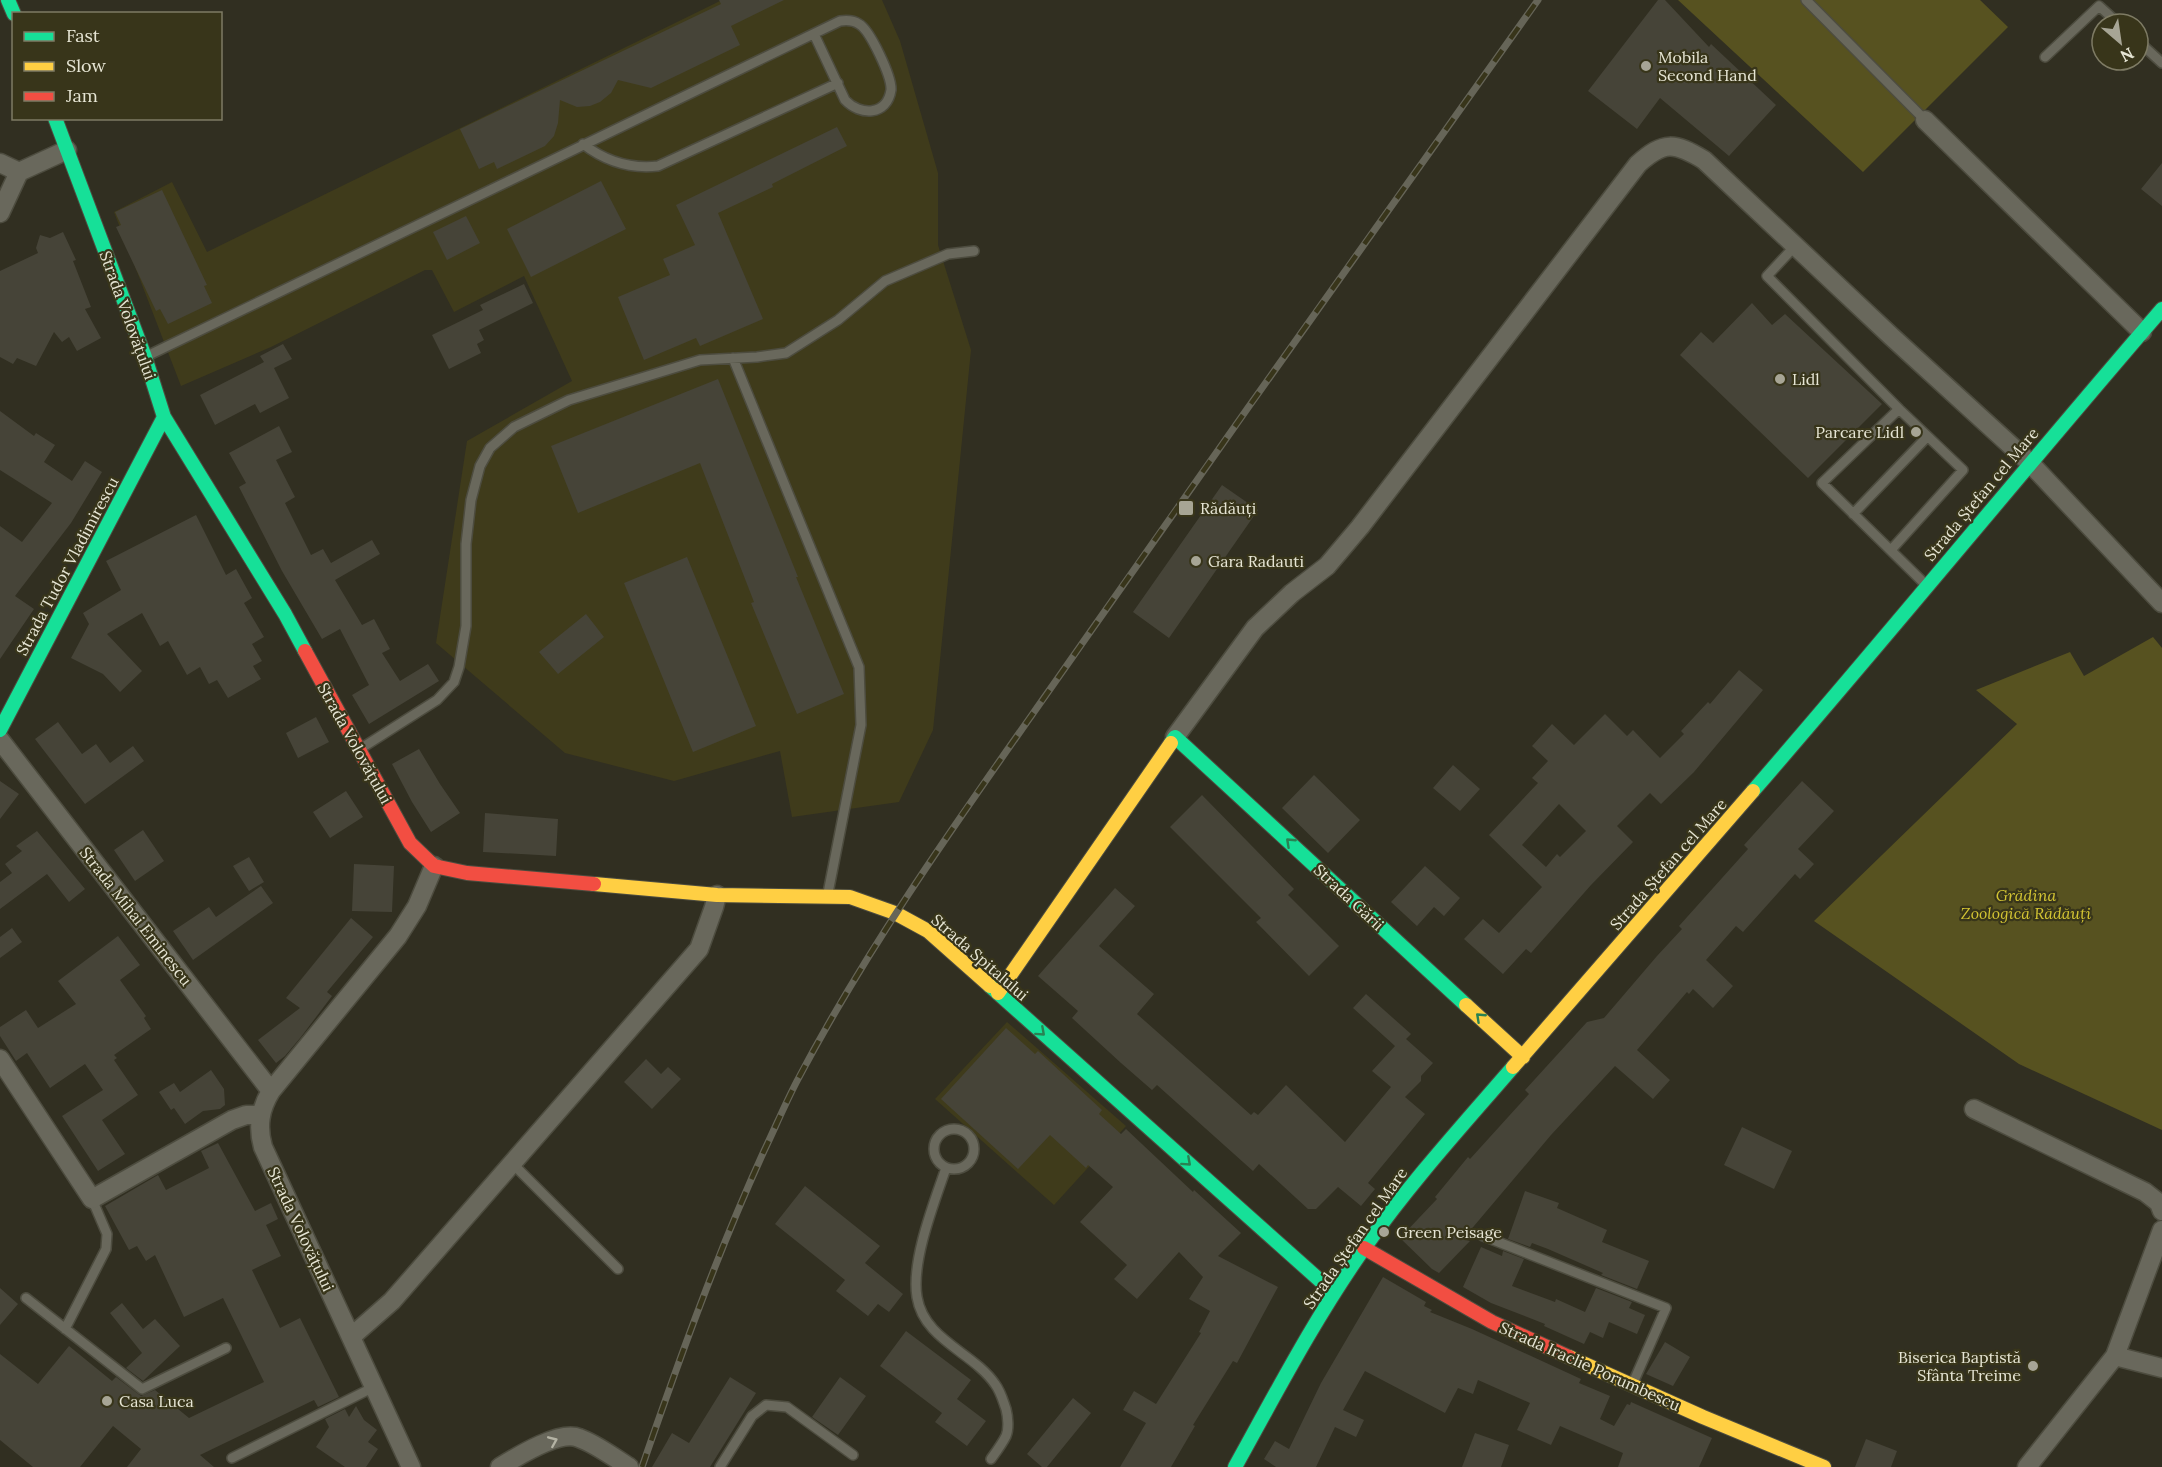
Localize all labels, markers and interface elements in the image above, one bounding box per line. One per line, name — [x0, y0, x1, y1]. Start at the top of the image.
legend — [12, 12, 222, 120]
north arrow — [2090, 12, 2150, 72]
text: Fast — [66, 24, 100, 47]
text: N — [2117, 43, 2138, 67]
place label: Mobila Second Hand — [1658, 47, 1757, 85]
text: Slow — [66, 54, 106, 77]
marker: Mobila Second Hand — [1639, 59, 1653, 73]
text: Jam — [65, 84, 98, 107]
street label: Strada Volovățului — [95, 248, 161, 382]
place label: Lidl — [1792, 369, 1820, 389]
marker: Lidl — [1773, 372, 1787, 386]
place label: Parcare Lidl — [1815, 422, 1904, 442]
street label: Strada Ștefan cel Mare — [1919, 423, 2043, 565]
marker: Parcare Lidl — [1909, 425, 1923, 439]
street label: Strada Tudor Vladimirescu — [11, 473, 123, 659]
place label: Rădăuți — [1200, 498, 1256, 518]
marker: Rădăuți — [1177, 499, 1195, 517]
place label: Gara Radauti — [1208, 551, 1304, 571]
marker: Gara Radauti — [1189, 554, 1203, 568]
street label: Strada Volovățului — [313, 679, 397, 807]
street label: Strada Ștefan cel Mare — [1605, 794, 1731, 934]
one-way arrow — [1286, 838, 1297, 849]
street label: Strada Mihai Eminescu — [76, 843, 197, 990]
street label: Strada Gării — [1310, 859, 1388, 935]
park label: Grădina Zoologică Rădăuți — [1961, 885, 2091, 923]
street label: Strada Spitalului — [927, 909, 1033, 1005]
one-way arrow — [1476, 1013, 1487, 1024]
one-way arrow — [1034, 1025, 1045, 1036]
one-way arrow — [1180, 1155, 1190, 1166]
street label: Strada Volovățului — [263, 1163, 339, 1295]
street label: Strada Ștefan cel Mare — [1299, 1163, 1412, 1312]
place label: Green Peisage — [1396, 1222, 1502, 1242]
marker: Green Peisage — [1377, 1225, 1391, 1239]
street label: Strada Iraclie Porumbescu — [1496, 1317, 1684, 1415]
place label: Biserica Baptistă Sfânta Treime — [1898, 1347, 2021, 1385]
marker: Biserica Baptistă Sfânta Treime — [2026, 1359, 2040, 1373]
place label: Casa Luca — [119, 1391, 194, 1411]
marker: Casa Luca — [100, 1394, 114, 1408]
one-way arrow — [546, 1436, 557, 1448]

